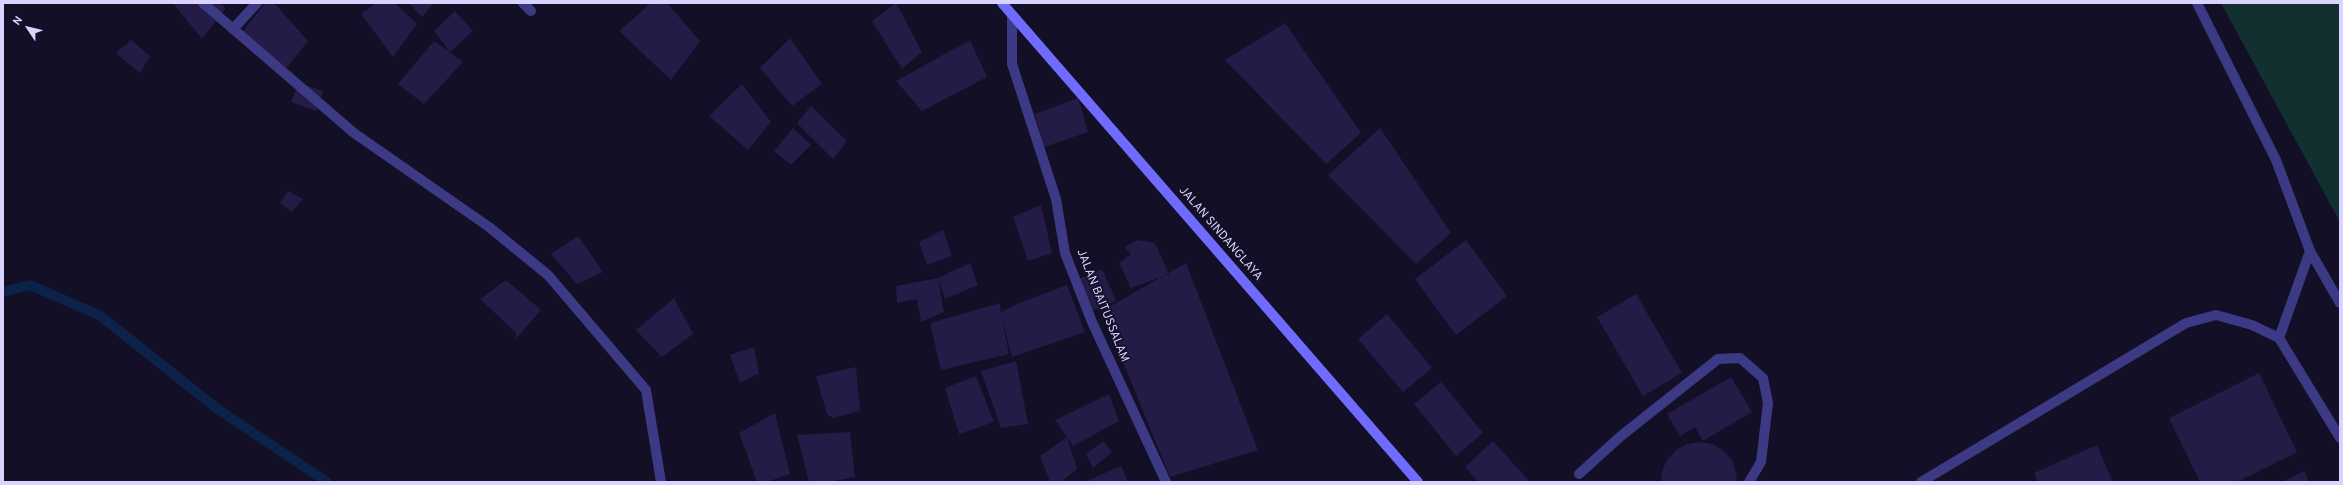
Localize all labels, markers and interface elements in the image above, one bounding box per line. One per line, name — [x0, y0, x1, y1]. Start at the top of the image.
north arrow — [8, 8, 48, 48]
text: N — [10, 14, 26, 28]
street label: JALAN SINDANGLAYA — [1175, 184, 1265, 284]
street label: JALAN BAITUSSALAM — [1073, 247, 1131, 365]

